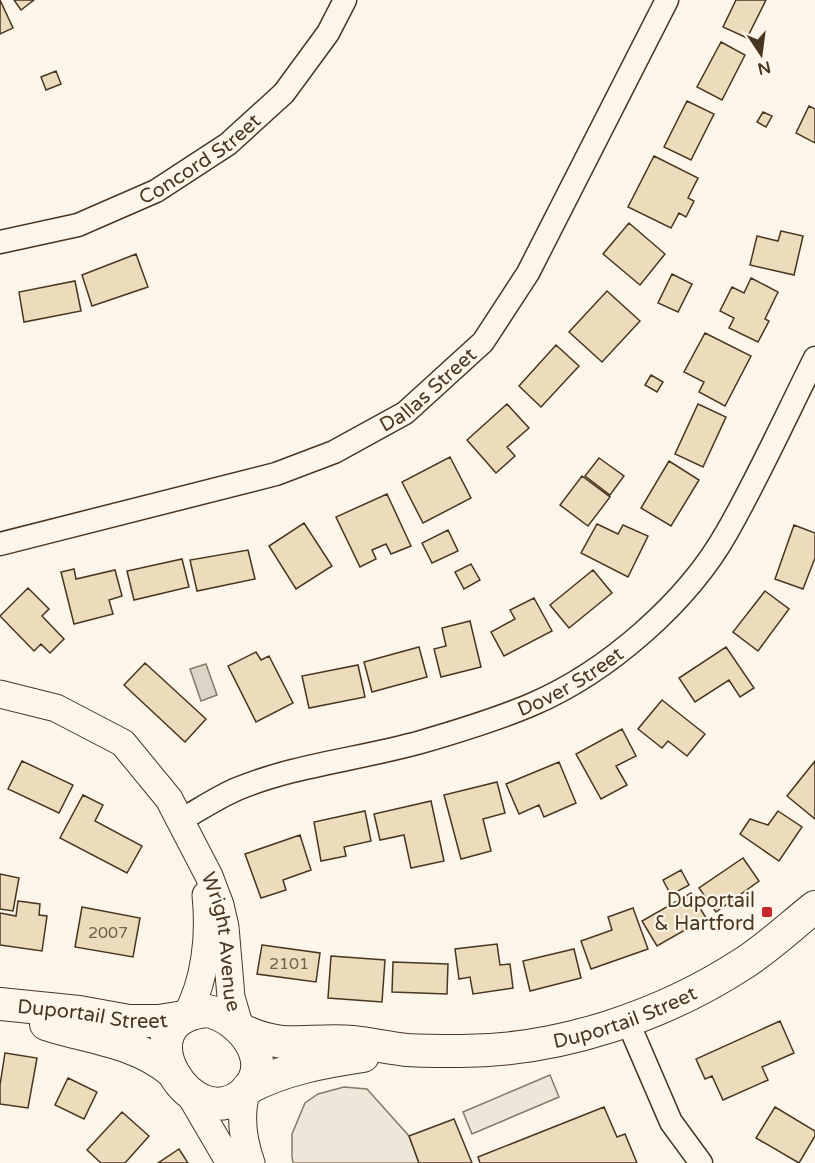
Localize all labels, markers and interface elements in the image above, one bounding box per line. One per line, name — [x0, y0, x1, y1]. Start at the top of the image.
north arrow — [731, 24, 791, 84]
text: N — [756, 56, 773, 79]
street label: Concord Street — [136, 109, 266, 210]
street label: Dallas Street — [376, 343, 482, 438]
street label: Dover Street — [514, 642, 629, 722]
street label: Wright Avenue — [196, 869, 246, 1015]
place label: Duportail & Hartford — [654, 889, 755, 936]
marker: Duportail & Hartford — [760, 905, 774, 919]
house number: 2007 — [88, 923, 128, 943]
house number: 2101 — [269, 954, 309, 974]
street label: Duportail Street — [551, 981, 701, 1054]
street label: Duportail Street — [16, 995, 169, 1034]

